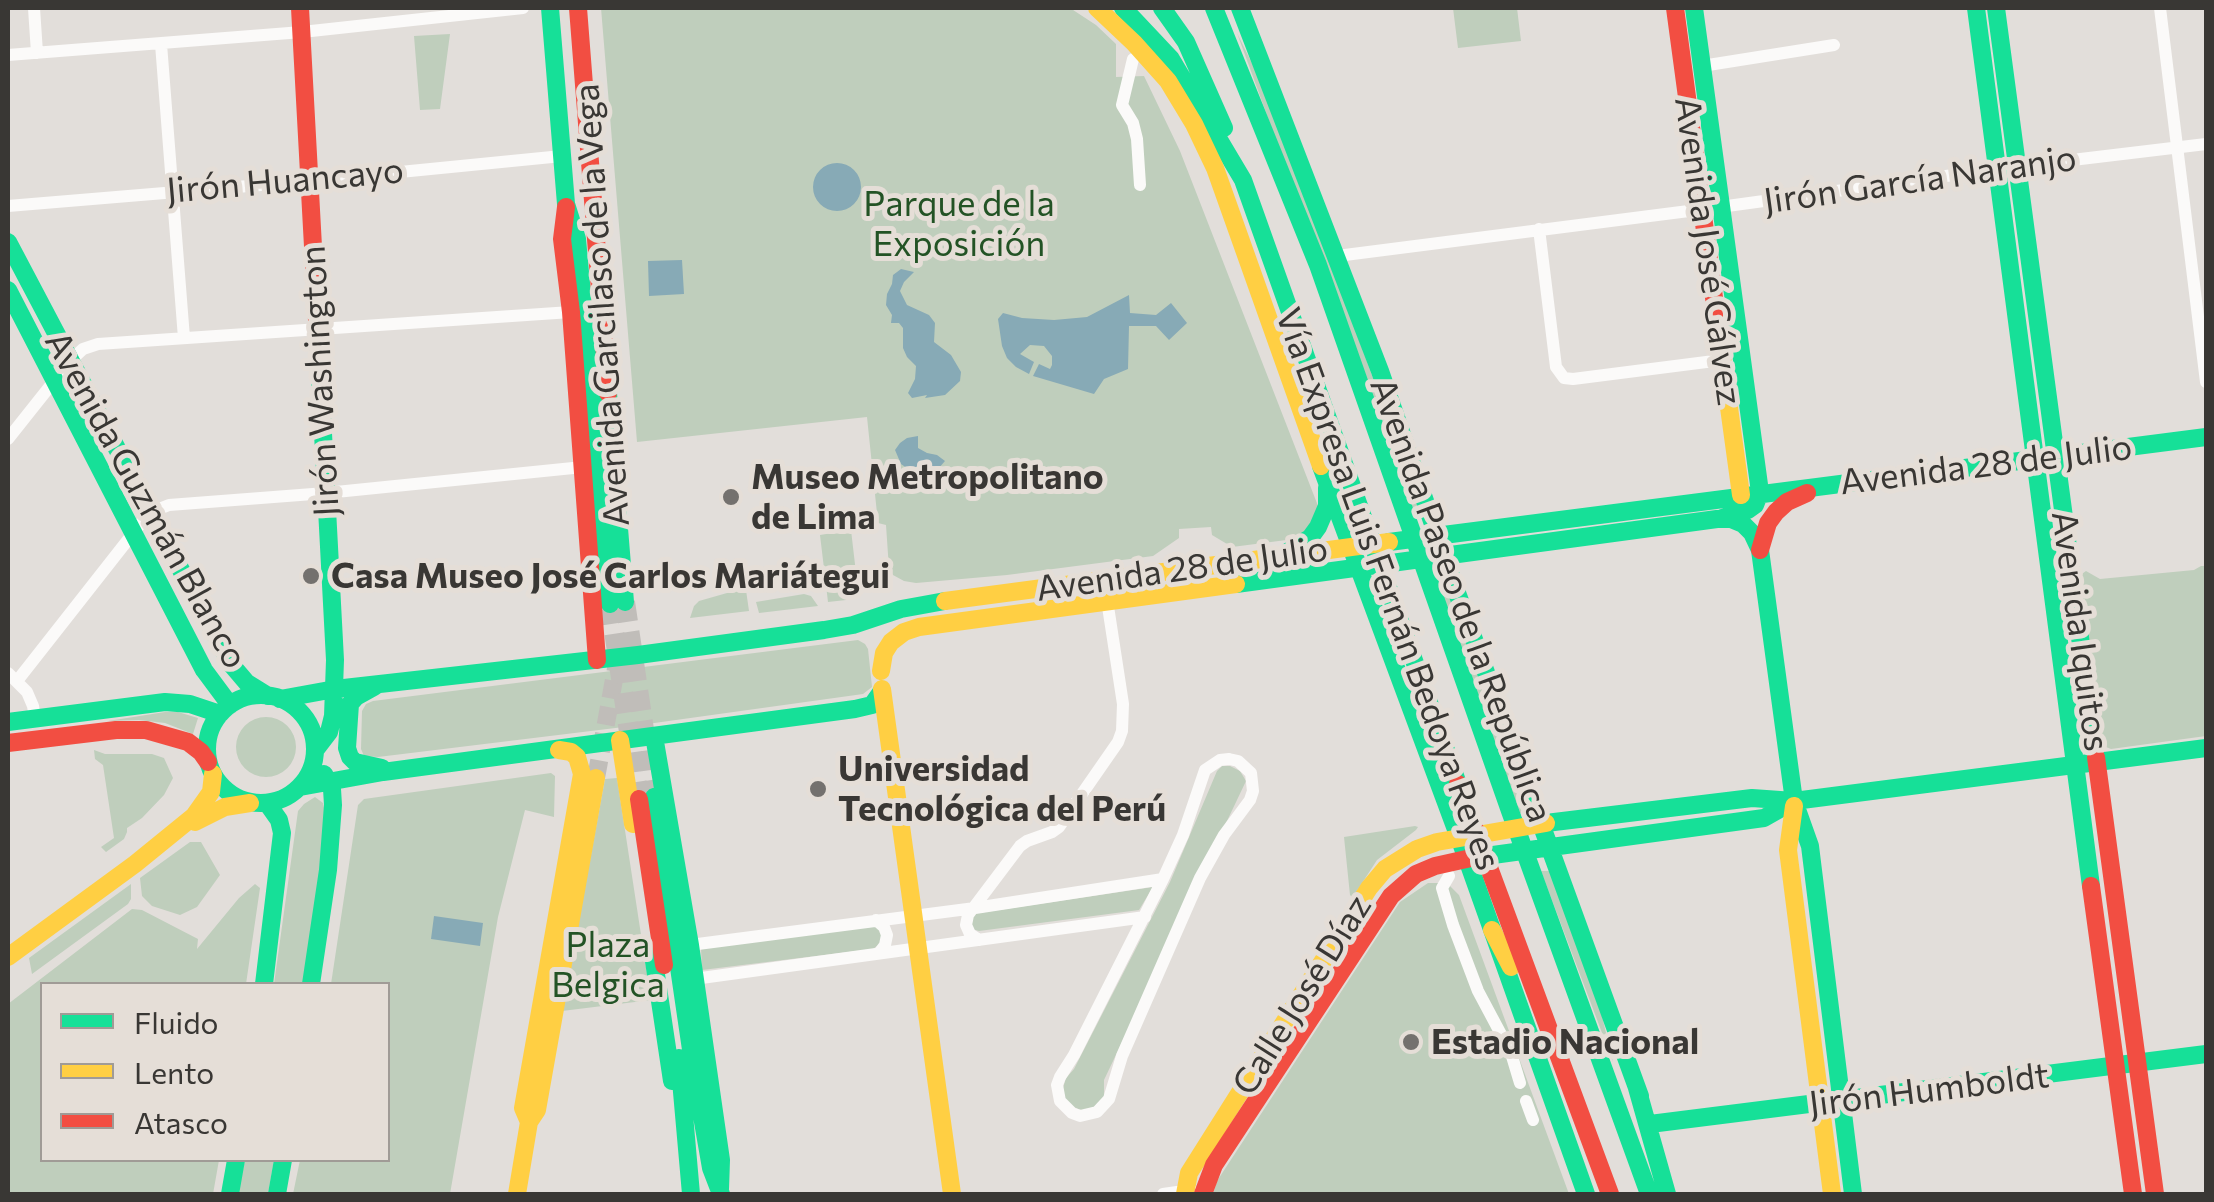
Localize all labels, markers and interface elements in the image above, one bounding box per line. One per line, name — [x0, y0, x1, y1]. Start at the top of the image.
street label: Avenida Garcilaso de la Vega — [566, 82, 638, 528]
street label: Avenida José Gálvez — [1666, 94, 1750, 408]
street label: Jirón García Naranjo — [1761, 137, 2079, 223]
street label: Jirón Huancayo — [165, 150, 405, 212]
park label: Parque de la Exposición — [863, 183, 1055, 265]
street label: Jirón Washington — [292, 244, 348, 518]
street label: Vía Expresa Luis Fernán Bedoya Reyes — [1267, 302, 1509, 876]
street label: Avenida Guzmán Blanco — [36, 324, 256, 676]
street label: Avenida Paseo de la República — [1361, 372, 1561, 828]
street label: Avenida 28 de Julio — [1838, 426, 2134, 504]
place label: Museo Metropolitano de Lima — [751, 456, 1104, 538]
marker: Museo Metropolitano de Lima — [720, 486, 742, 508]
street label: Avenida Iquitos — [2042, 508, 2118, 754]
street label: Avenida 28 de Julio — [1033, 528, 1331, 610]
place label: Casa Museo José Carlos Mariátegui — [331, 555, 890, 597]
marker: Casa Museo José Carlos Mariátegui — [300, 565, 322, 587]
place label: Universidad Tecnológica del Perú — [838, 748, 1166, 830]
marker: Universidad Tecnológica del Perú — [807, 778, 829, 800]
street label: Calle José Díaz — [1224, 887, 1380, 1103]
park label: Plaza Belgica — [551, 924, 665, 1006]
legend — [40, 982, 390, 1162]
text: Fluido — [134, 1003, 219, 1040]
place label: Estadio Nacional — [1431, 1021, 1699, 1063]
marker: Estadio Nacional — [1400, 1031, 1422, 1053]
text: Lento — [134, 1053, 214, 1090]
street label: Jirón Humboldt — [1807, 1054, 2051, 1126]
text: Atasco — [134, 1103, 228, 1140]

